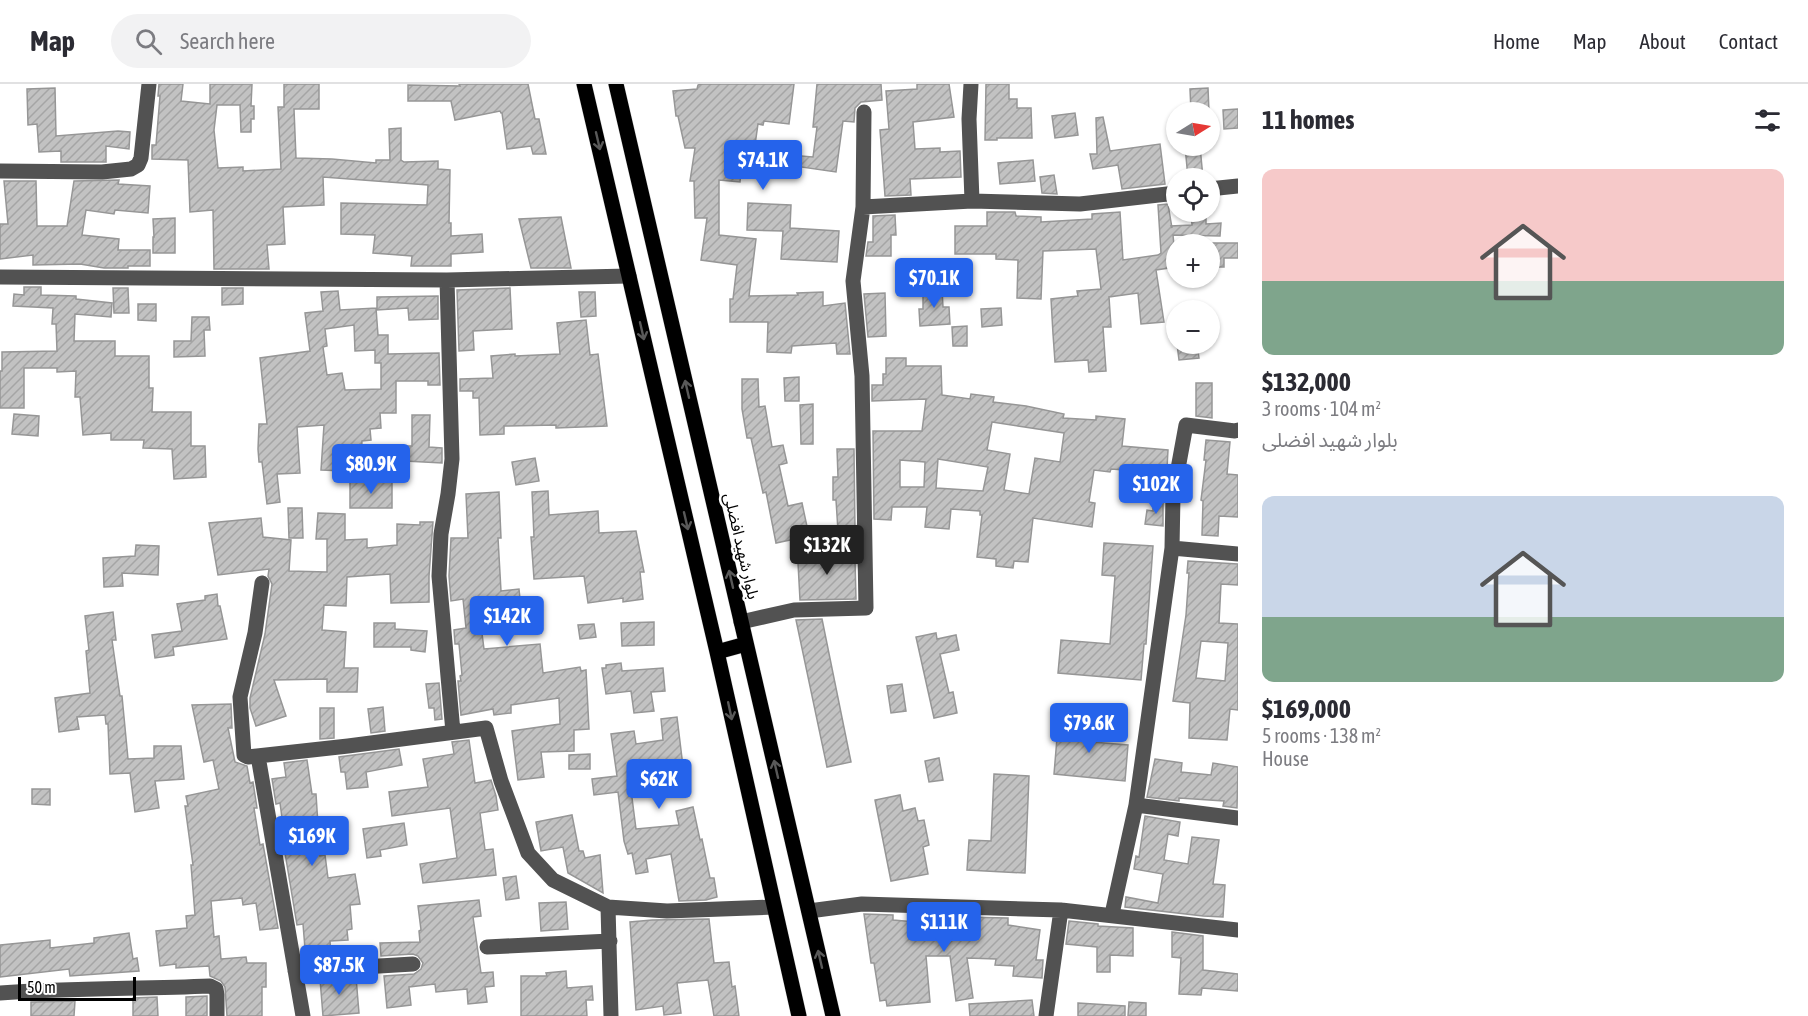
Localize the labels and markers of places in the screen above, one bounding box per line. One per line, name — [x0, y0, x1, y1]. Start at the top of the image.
pin: $74.1K — [714, 140, 812, 191]
pin: $70.1K — [885, 258, 983, 309]
pin: $80.9K — [322, 444, 420, 495]
pin: $102K — [1114, 464, 1198, 515]
pin: $132K — [785, 525, 869, 576]
pin: $142K — [465, 596, 549, 647]
pin: $79.6K — [1040, 703, 1138, 754]
pin: $62K — [623, 759, 695, 810]
pin: $169K — [270, 816, 354, 867]
pin: $111K — [902, 902, 986, 953]
pin: $87.5K — [290, 945, 388, 996]

